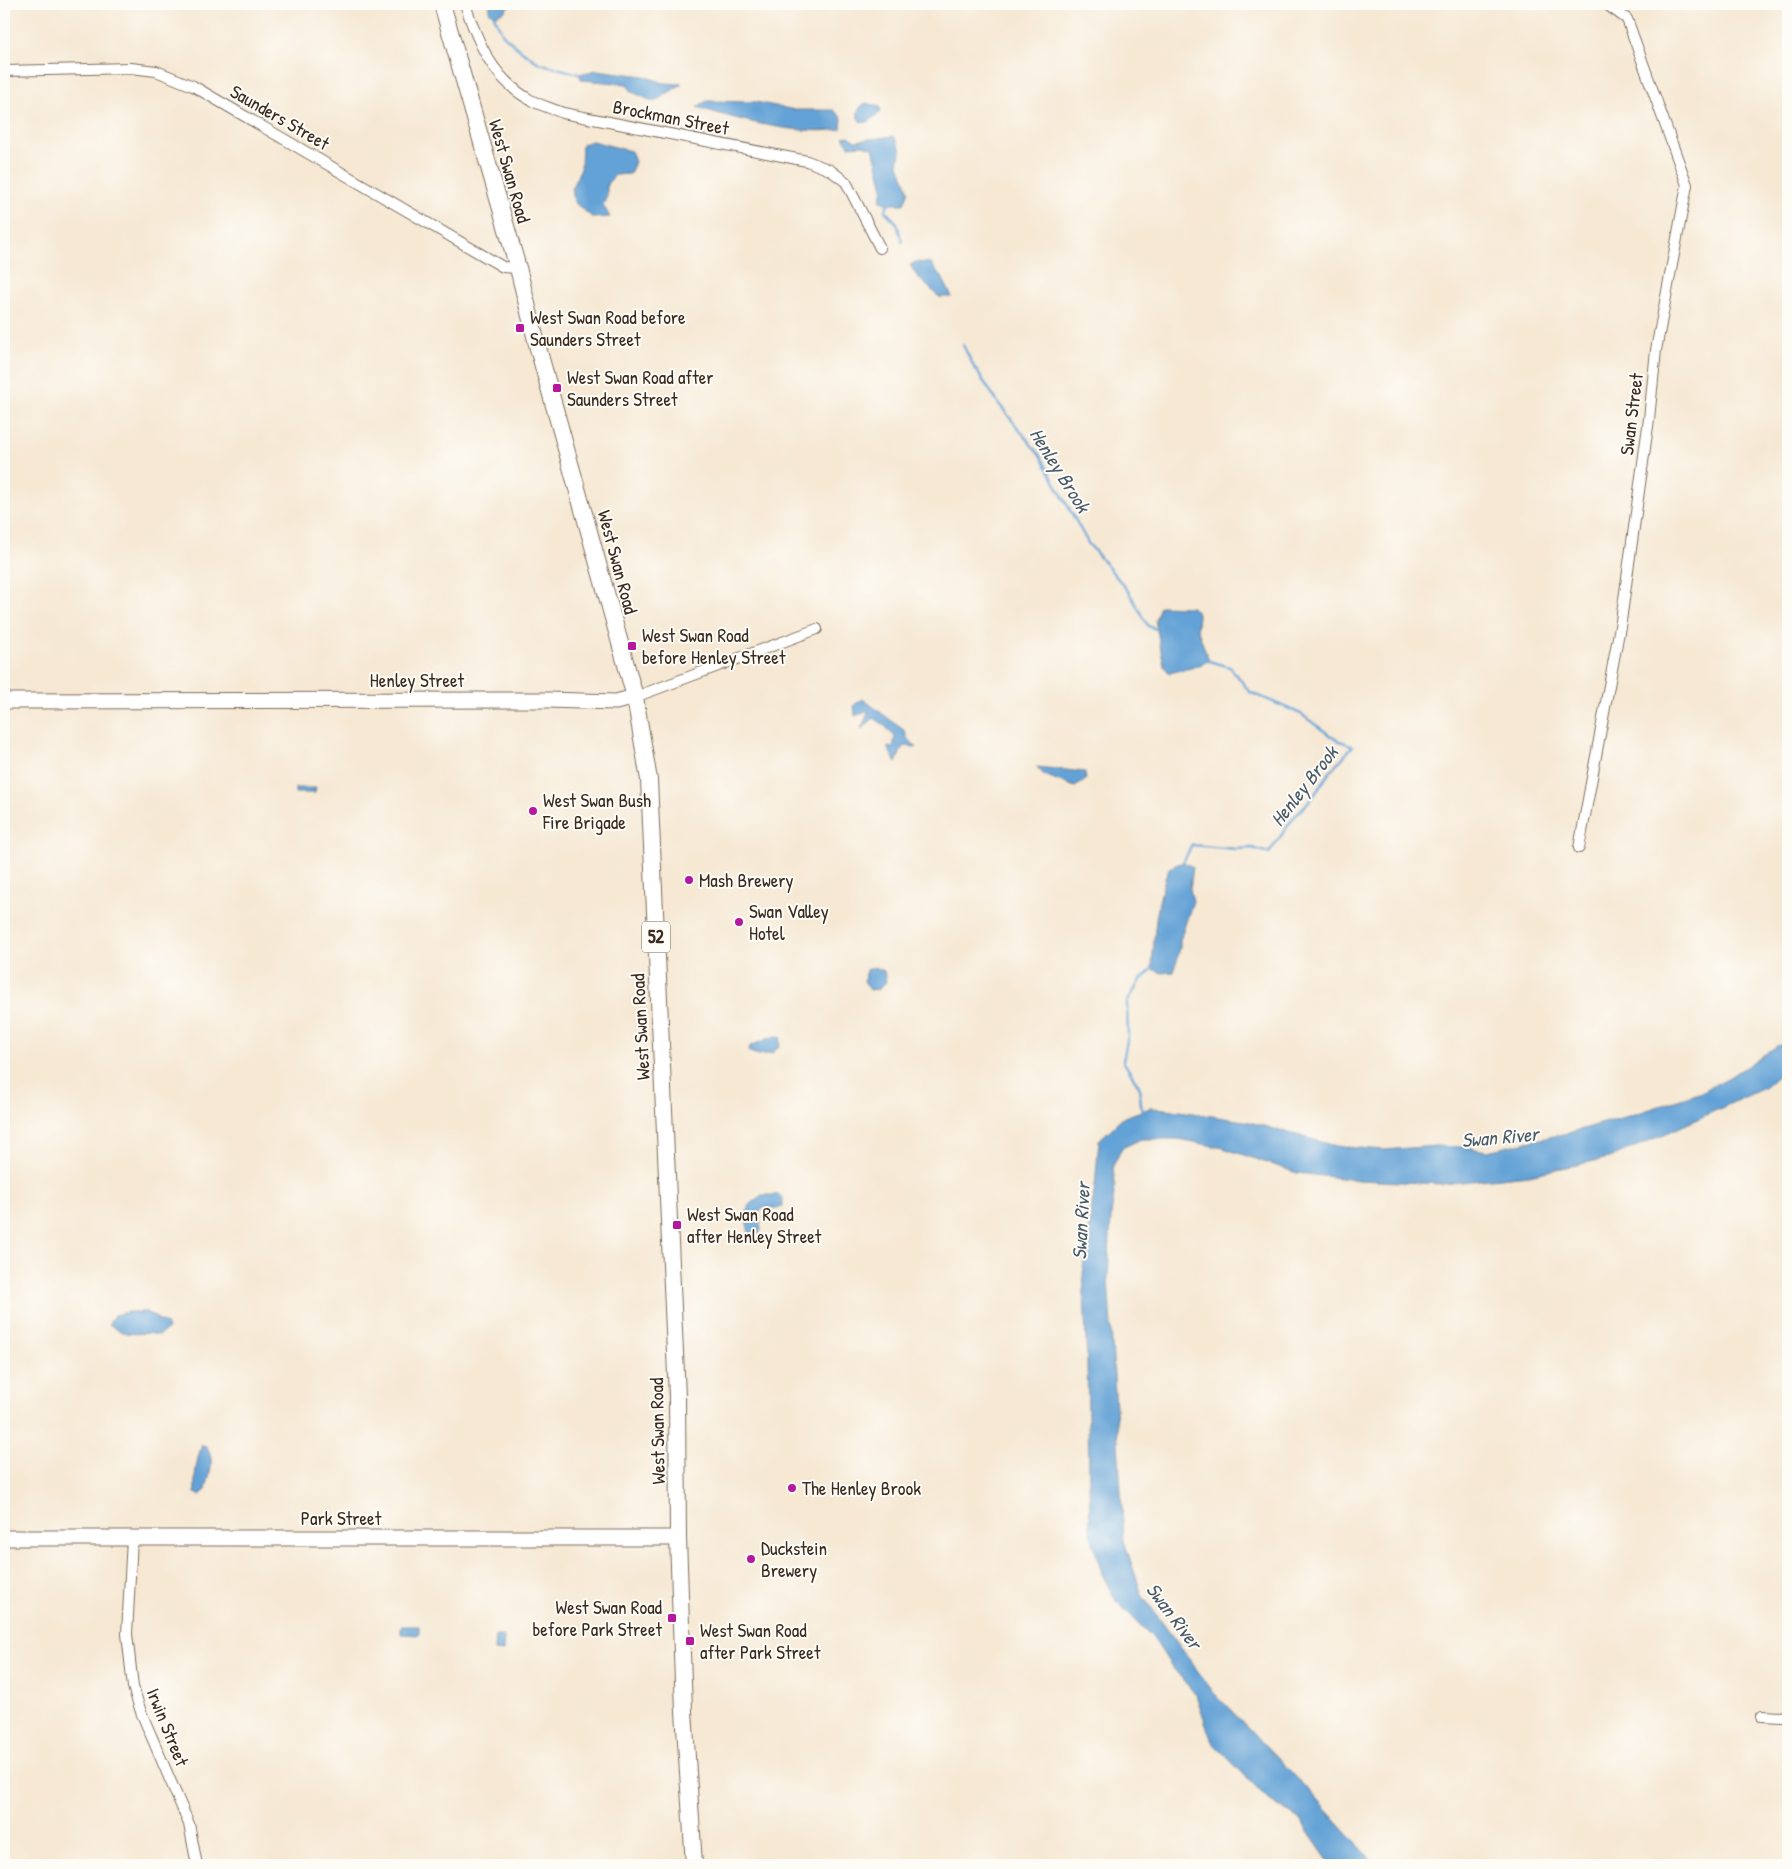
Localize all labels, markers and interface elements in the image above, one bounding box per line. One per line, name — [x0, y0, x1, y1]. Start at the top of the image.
street label: Saunders Street — [226, 78, 335, 156]
street label: Brockman Street — [611, 93, 732, 141]
street label: West Swan Road — [483, 116, 537, 226]
place label: West Swan Road before Saunders Street — [530, 304, 686, 352]
marker: West Swan Road before Saunders Street — [514, 322, 526, 334]
place label: West Swan Road after Saunders Street — [567, 364, 714, 412]
street label: Swan Street — [1613, 371, 1649, 456]
marker: West Swan Road after Saunders Street — [551, 382, 563, 394]
water label: Henley Brook — [1023, 422, 1098, 519]
street label: West Swan Road — [592, 507, 644, 617]
place label: West Swan Road before Henley Street — [642, 622, 786, 670]
marker: West Swan Road before Henley Street — [626, 640, 638, 652]
street label: Henley Street — [370, 667, 465, 693]
water label: Henley Brook — [1264, 739, 1345, 832]
place label: West Swan Bush Fire Brigade — [542, 787, 651, 835]
marker: West Swan Bush Fire Brigade — [527, 805, 539, 817]
place label: Mash Brewery — [699, 867, 794, 893]
marker: Mash Brewery — [683, 874, 695, 886]
place label: Swan Valley Hotel — [749, 898, 829, 946]
marker: Swan Valley Hotel — [733, 916, 745, 928]
road number: 52 — [642, 922, 670, 952]
street label: West Swan Road — [624, 973, 656, 1081]
water label: Swan River — [1460, 1119, 1542, 1153]
water label: Swan River — [1065, 1179, 1096, 1260]
place label: West Swan Road after Henley Street — [687, 1201, 822, 1249]
marker: West Swan Road after Henley Street — [671, 1219, 683, 1231]
street label: West Swan Road — [643, 1377, 671, 1485]
place label: The Henley Brook — [802, 1475, 921, 1501]
marker: The Henley Brook — [786, 1482, 798, 1494]
street label: Park Street — [301, 1505, 382, 1531]
place label: Duckstein Brewery — [761, 1535, 827, 1583]
marker: Duckstein Brewery — [745, 1553, 757, 1565]
water label: Swan River — [1140, 1577, 1210, 1656]
place label: West Swan Road before Park Street — [532, 1594, 663, 1642]
marker: West Swan Road before Park Street — [666, 1612, 678, 1624]
place label: West Swan Road after Park Street — [700, 1617, 821, 1665]
marker: West Swan Road after Park Street — [684, 1635, 696, 1647]
street label: Irwin Street — [141, 1684, 196, 1770]

